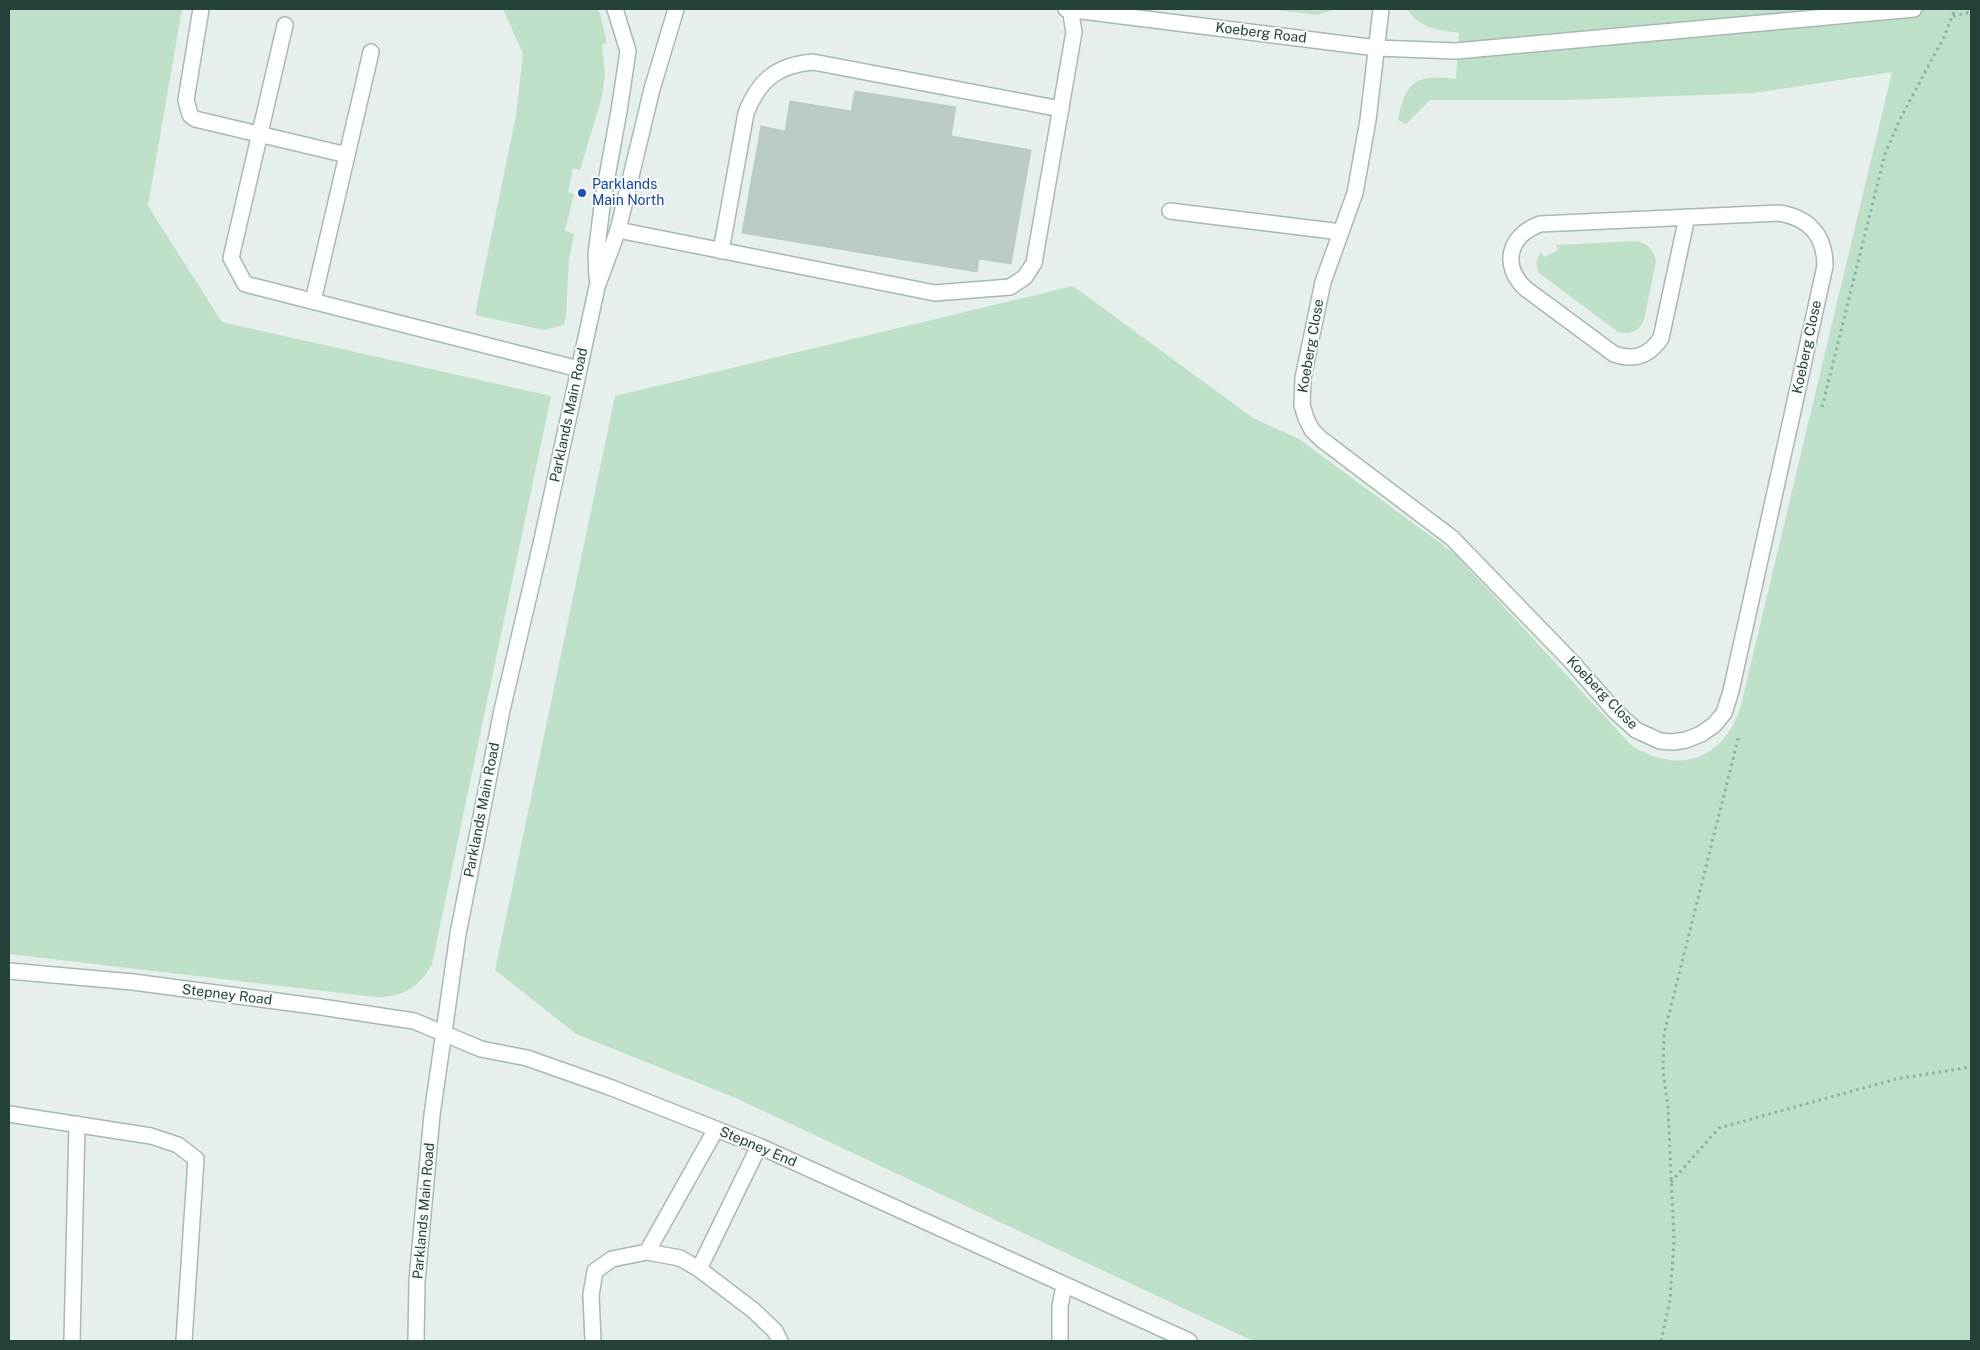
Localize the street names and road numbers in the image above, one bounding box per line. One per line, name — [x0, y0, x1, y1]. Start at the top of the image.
street label: Koeberg Road — [1214, 19, 1308, 47]
street label: Koeberg Close — [1294, 298, 1328, 394]
street label: Koeberg Close — [1789, 299, 1825, 395]
street label: Parklands Main Road — [547, 346, 591, 484]
street label: Koeberg Close — [1563, 653, 1641, 733]
street label: Parklands Main Road — [461, 741, 503, 879]
street label: Stepney Road — [181, 981, 273, 1009]
street label: Stepney End — [717, 1123, 799, 1171]
street label: Parklands Main Road — [410, 1142, 438, 1280]

